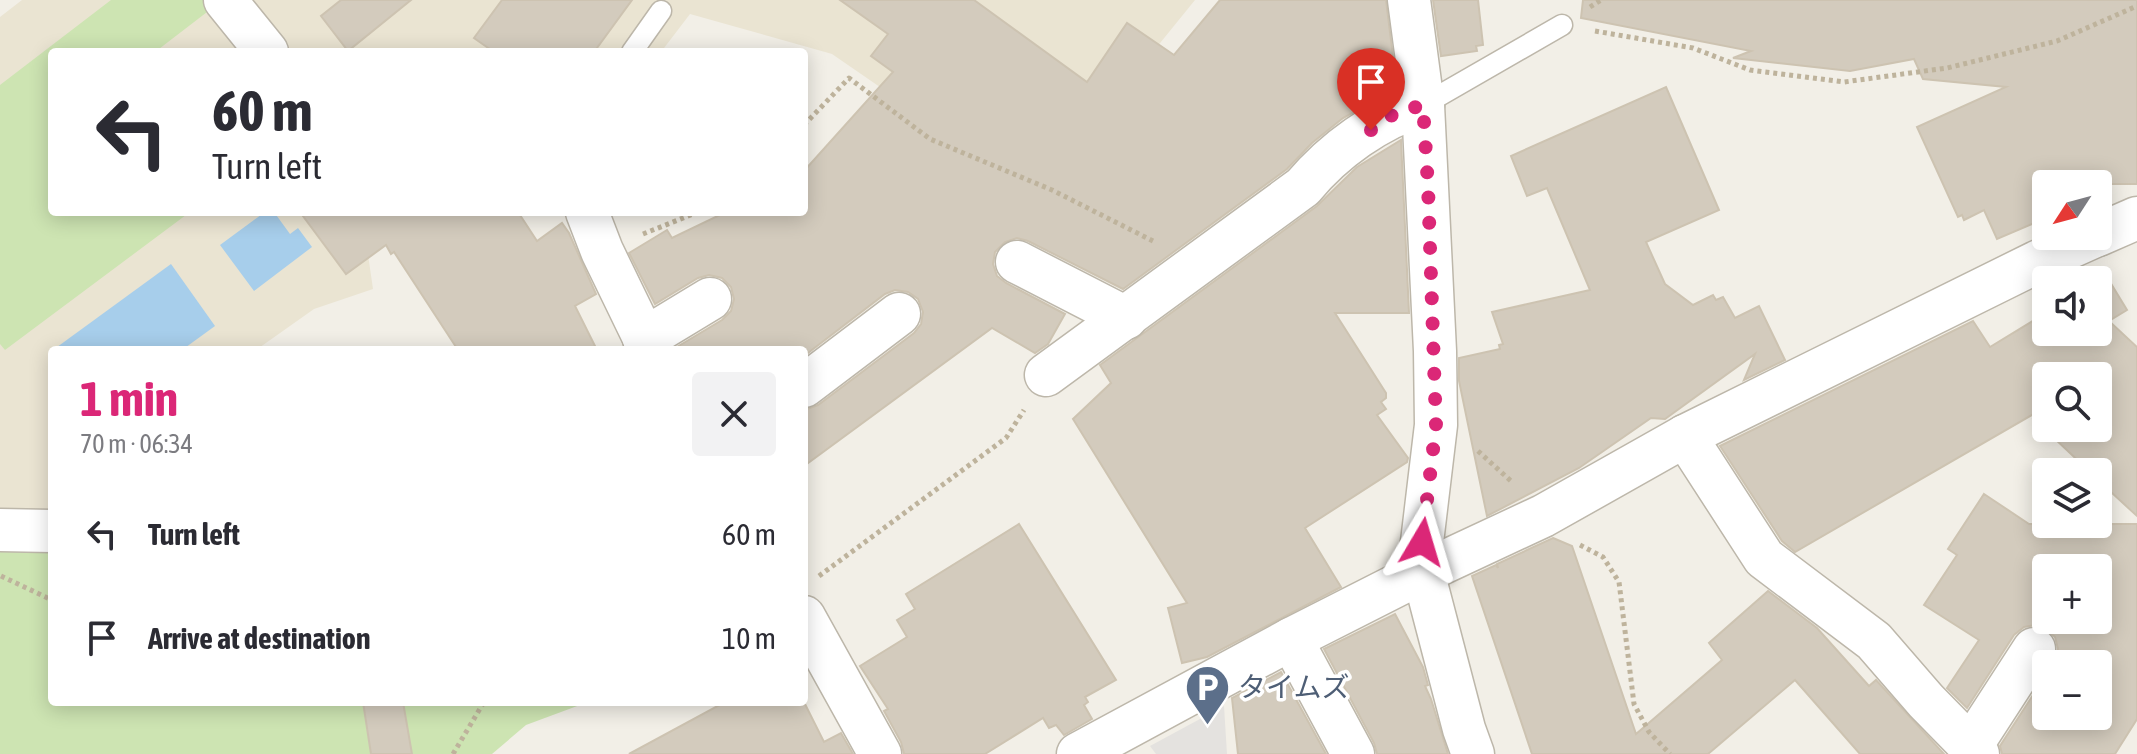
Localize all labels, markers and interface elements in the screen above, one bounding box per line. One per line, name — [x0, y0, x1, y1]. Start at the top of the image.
pin — [1337, 48, 1405, 130]
icon: arrive — [1349, 60, 1393, 104]
text: 60 m — [212, 79, 313, 143]
icon: left — [80, 80, 184, 184]
text: Turn left — [212, 145, 322, 187]
north arrow — [2032, 170, 2112, 250]
map controls — [2032, 170, 2112, 730]
button: sound — [2032, 266, 2112, 346]
button: search — [2032, 362, 2112, 442]
text: 1 min — [80, 371, 178, 426]
button: close — [692, 372, 776, 456]
text: 70 m · 06:34 — [80, 429, 193, 459]
button: layers — [2032, 458, 2112, 538]
position arrow — [1380, 500, 1464, 584]
icon: left — [80, 512, 124, 556]
text: Turn left — [148, 517, 240, 551]
text: 60 m — [722, 517, 776, 551]
button: + — [2032, 554, 2112, 634]
icon: arrive — [80, 616, 124, 660]
text: Arrive at destination — [148, 621, 370, 655]
text: 10 m — [722, 621, 776, 655]
button: − — [2032, 650, 2112, 730]
parking icon: タイムズ — [1183, 663, 1231, 726]
place label: タイムズ — [1238, 671, 1349, 703]

